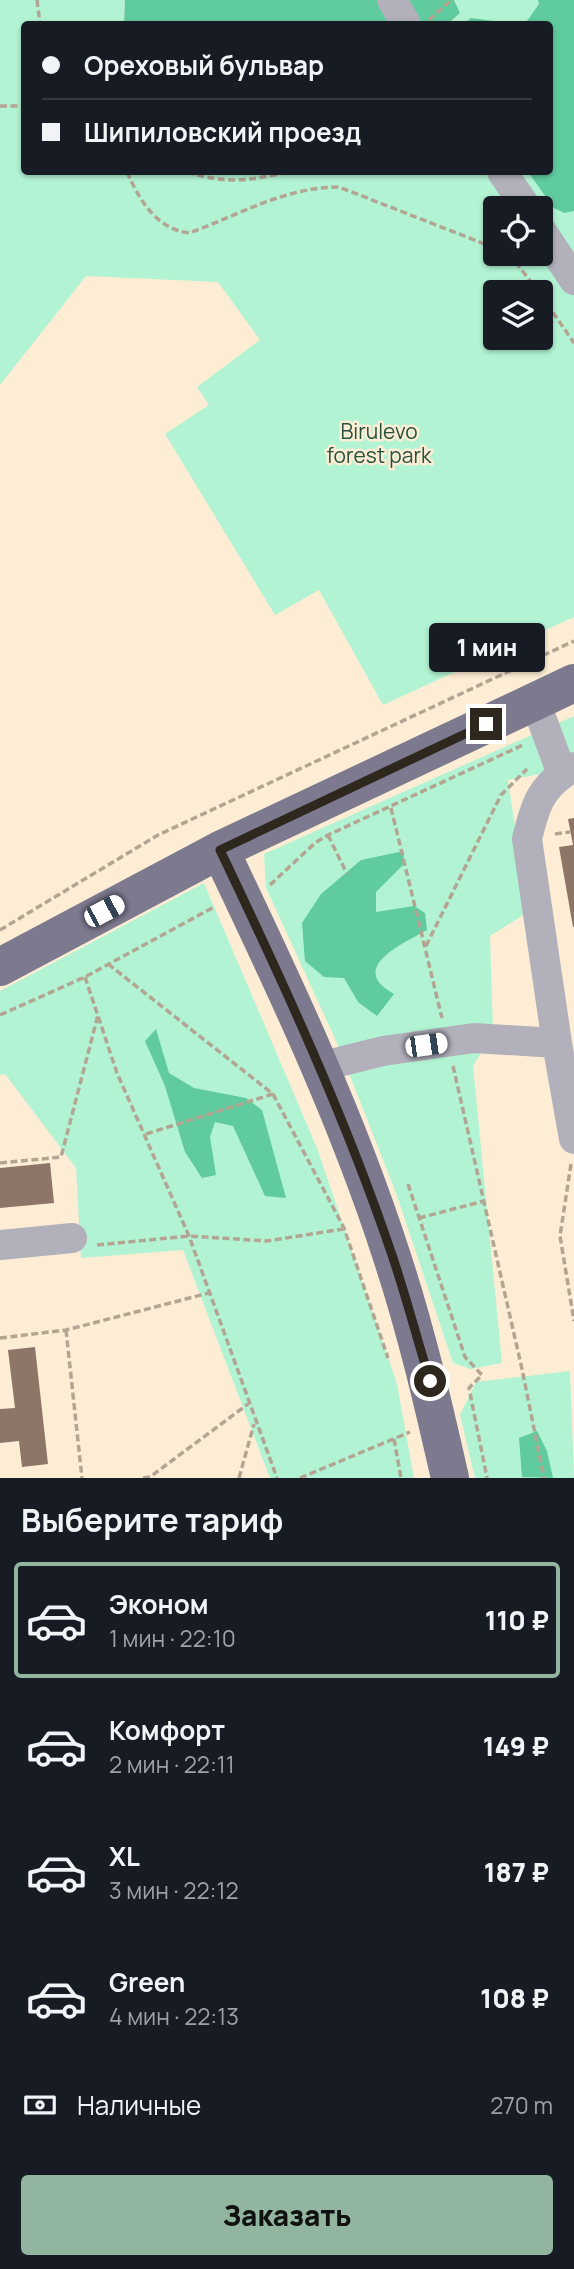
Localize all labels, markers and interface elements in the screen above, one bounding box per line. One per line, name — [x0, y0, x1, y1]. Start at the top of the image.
text: Ореховый бульвар — [84, 47, 324, 83]
text: Шипиловский проезд — [84, 114, 361, 150]
map controls — [483, 196, 553, 350]
button: locate — [483, 196, 553, 266]
button: layers — [483, 280, 553, 350]
park label: Birulevo forest park — [327, 417, 432, 469]
callout: 1 мин — [428, 622, 544, 672]
text: 1 мин — [457, 631, 517, 663]
route end — [470, 708, 502, 740]
car — [81, 892, 128, 930]
car — [404, 1032, 449, 1058]
route start — [414, 1365, 446, 1397]
text: Выберите тариф — [21, 1498, 283, 1542]
text: Эконом — [109, 1586, 209, 1622]
icon: car — [25, 1589, 88, 1652]
text: 110 ₽ — [485, 1602, 549, 1638]
text: 1 мин · 22:10 — [109, 1622, 236, 1654]
text: Комфорт — [109, 1712, 225, 1748]
icon: car — [25, 1715, 88, 1778]
text: 149 ₽ — [483, 1728, 549, 1764]
text: 2 мин · 22:11 — [109, 1748, 235, 1780]
text: XL — [109, 1838, 140, 1874]
icon: car — [25, 1841, 88, 1904]
text: 187 ₽ — [484, 1854, 549, 1890]
text: 3 мин · 22:12 — [109, 1874, 239, 1906]
text: Green — [109, 1964, 185, 2000]
icon: car — [25, 1967, 88, 2030]
text: 108 ₽ — [480, 1980, 549, 2016]
text: 4 мин · 22:13 — [109, 2000, 239, 2032]
icon: cash — [21, 2086, 59, 2124]
text: Наличные — [77, 2087, 201, 2123]
text: 270 m — [490, 2089, 553, 2121]
button: Заказать — [21, 2175, 553, 2255]

